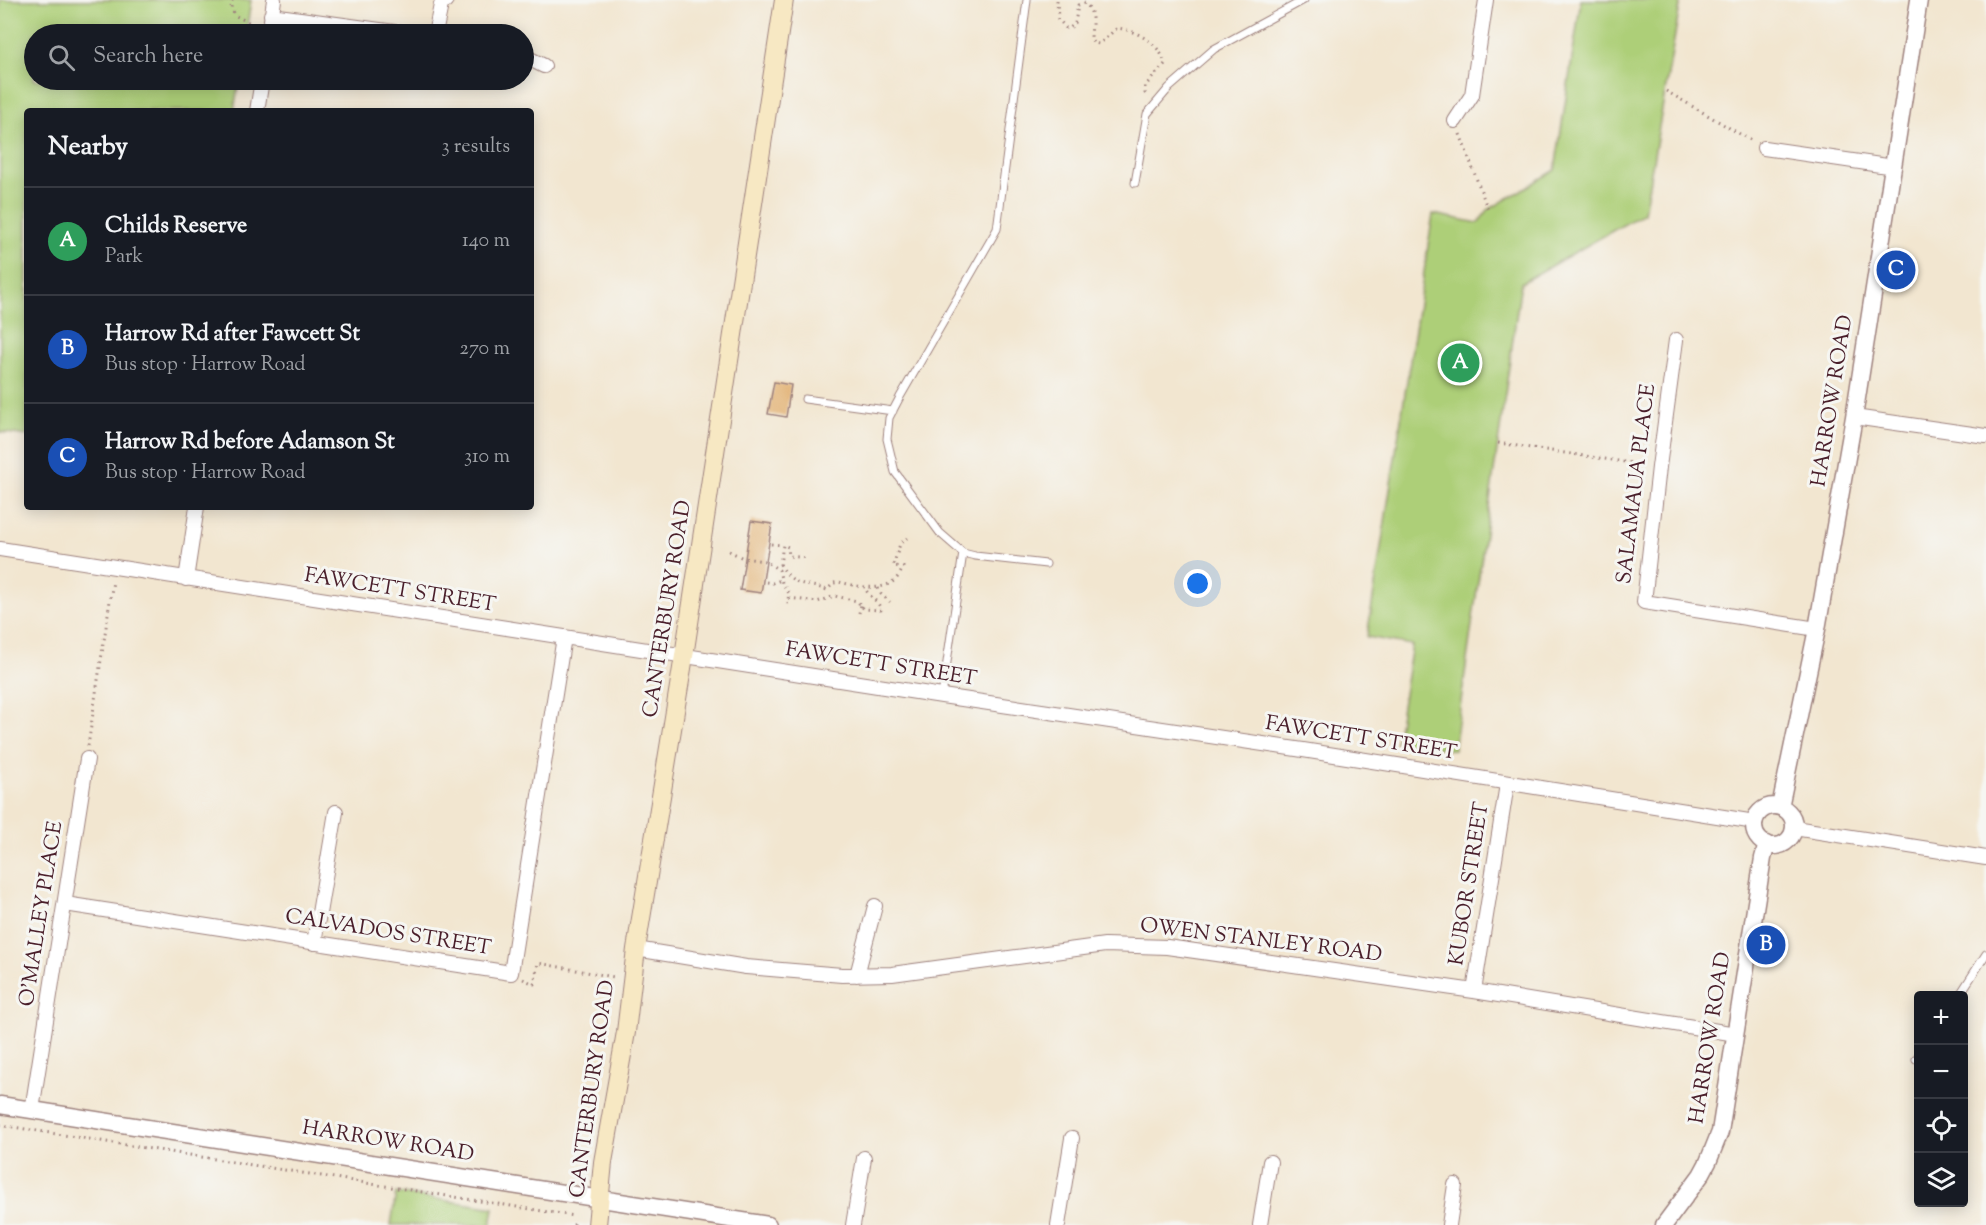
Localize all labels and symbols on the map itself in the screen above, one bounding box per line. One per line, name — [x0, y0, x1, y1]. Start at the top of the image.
pin: C — [1876, 248, 1916, 292]
street label: HARROW ROAD — [1805, 313, 1861, 489]
pin: A — [1440, 340, 1480, 386]
street label: SALAMAUA PLACE — [1610, 382, 1664, 586]
street label: CANTERBURY ROAD — [636, 498, 700, 720]
street label: FAWCETT STREET — [302, 561, 498, 621]
your location — [1183, 569, 1212, 598]
street label: FAWCETT STREET — [783, 635, 979, 695]
street label: FAWCETT STREET — [1263, 709, 1459, 769]
street label: KUBOR STREET — [1442, 800, 1498, 968]
street label: O'MALLEY PLACE — [13, 819, 72, 1009]
street label: CALVADOS STREET — [283, 902, 493, 964]
street label: OWEN STANLEY ROAD — [1138, 911, 1384, 971]
pin: B — [1746, 922, 1786, 968]
street label: HARROW ROAD — [1683, 950, 1739, 1126]
street label: CANTERBURY ROAD — [563, 978, 623, 1200]
street label: HARROW ROAD — [300, 1114, 476, 1170]

